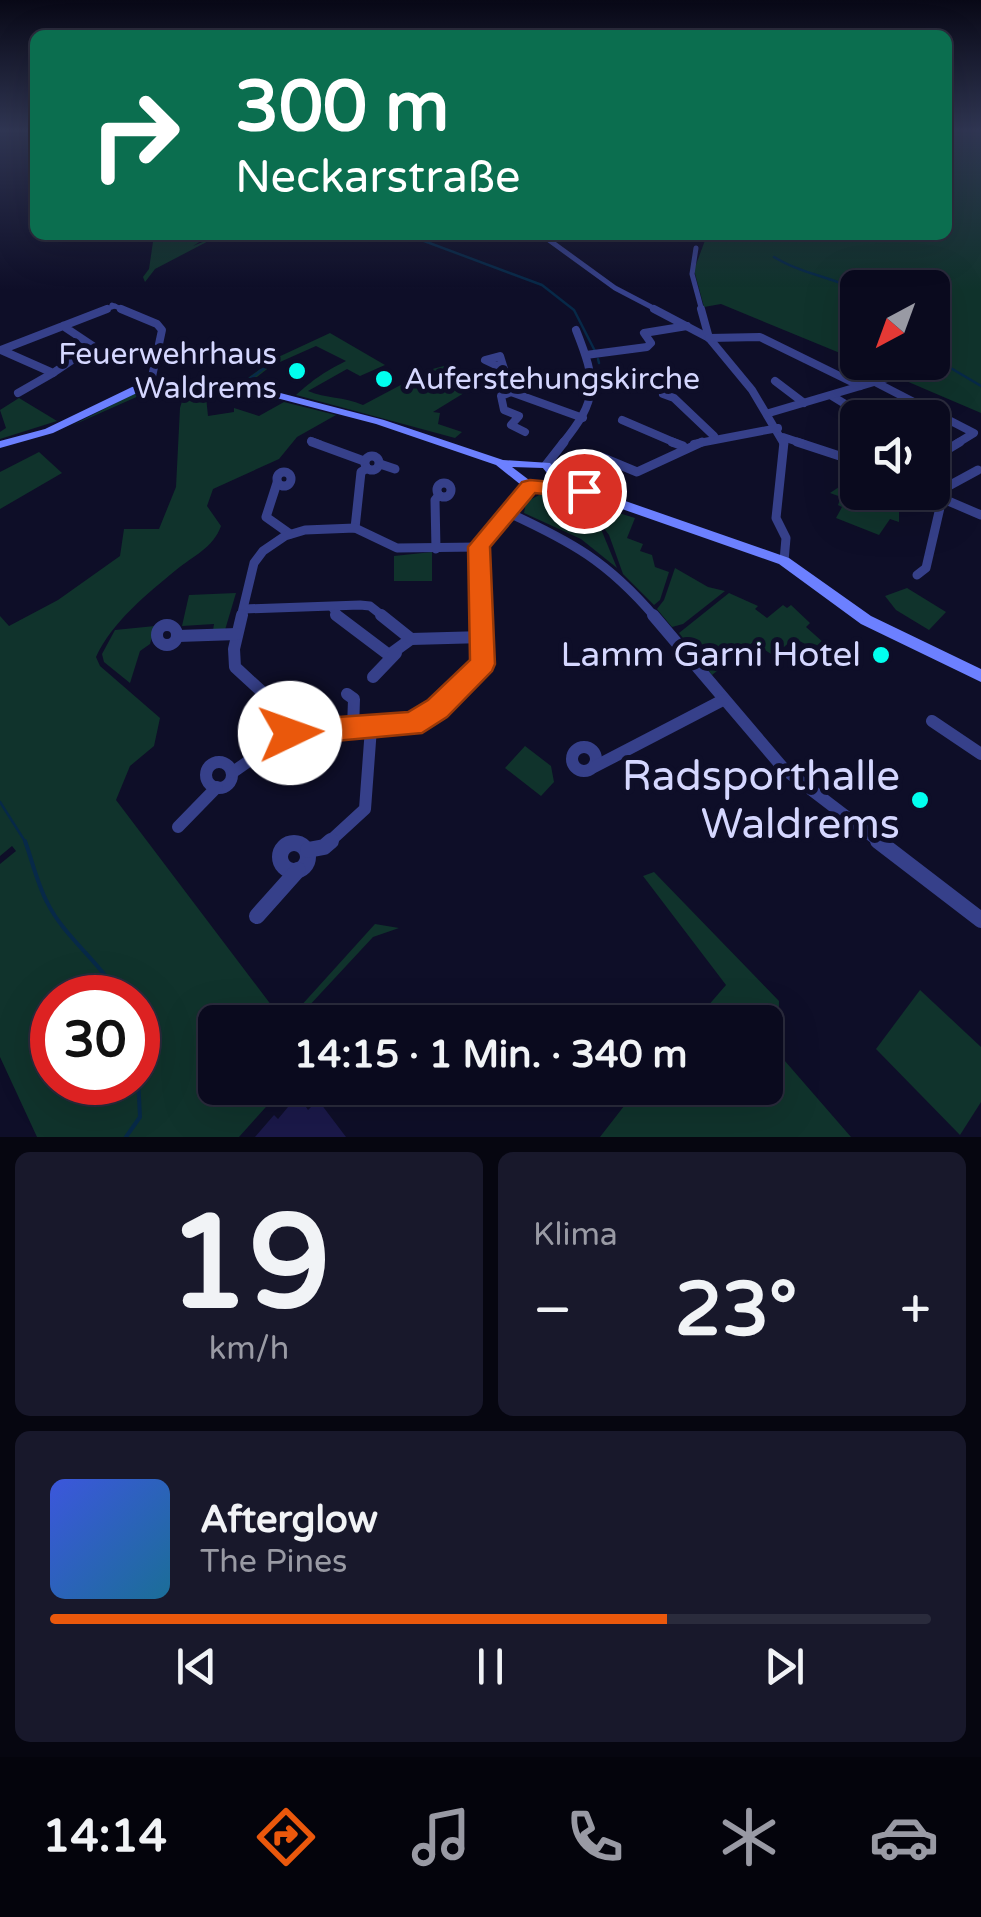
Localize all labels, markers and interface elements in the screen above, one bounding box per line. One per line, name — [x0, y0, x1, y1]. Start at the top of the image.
text: 300 m — [235, 66, 449, 150]
icon: right — [70, 70, 200, 200]
text: Neckarstraße — [235, 151, 521, 205]
north arrow — [840, 270, 950, 380]
map controls — [840, 270, 950, 510]
place label: Feuerwehrhaus Waldrems — [58, 336, 277, 407]
marker: Feuerwehrhaus Waldrems — [286, 360, 308, 382]
place label: Auferstehungskirche — [404, 361, 700, 398]
marker: Auferstehungskirche — [373, 368, 395, 390]
button: sound — [840, 400, 950, 510]
pin — [542, 449, 627, 534]
icon: arrive — [557, 464, 612, 519]
place label: Lamm Garni Hotel — [560, 634, 861, 676]
marker: Lamm Garni Hotel — [870, 644, 892, 666]
position arrow — [238, 681, 342, 785]
place label: Radsporthalle Waldrems — [622, 751, 900, 850]
marker: Radsporthalle Waldrems — [909, 789, 931, 811]
speed limit sign: 30 — [30, 975, 160, 1105]
text: 14:15 · 1 Min. · 340 m — [294, 1032, 687, 1078]
text: 19 — [167, 1187, 331, 1343]
text: Klima — [533, 1216, 618, 1254]
text: 23° — [675, 1265, 797, 1355]
text: − — [533, 1278, 572, 1344]
text: + — [900, 1278, 931, 1344]
text: km/h — [209, 1330, 289, 1368]
text: Afterglow — [200, 1497, 378, 1543]
text: The Pines — [200, 1543, 347, 1581]
icon: previous — [169, 1639, 224, 1694]
icon: pause — [463, 1639, 518, 1694]
icon: next — [757, 1639, 812, 1694]
icon: directions — [251, 1802, 321, 1872]
icon: music — [406, 1802, 476, 1872]
icon: phone — [560, 1802, 630, 1872]
icon: climate — [714, 1802, 784, 1872]
icon: car — [869, 1802, 939, 1872]
text: 14:14 — [42, 1810, 167, 1864]

